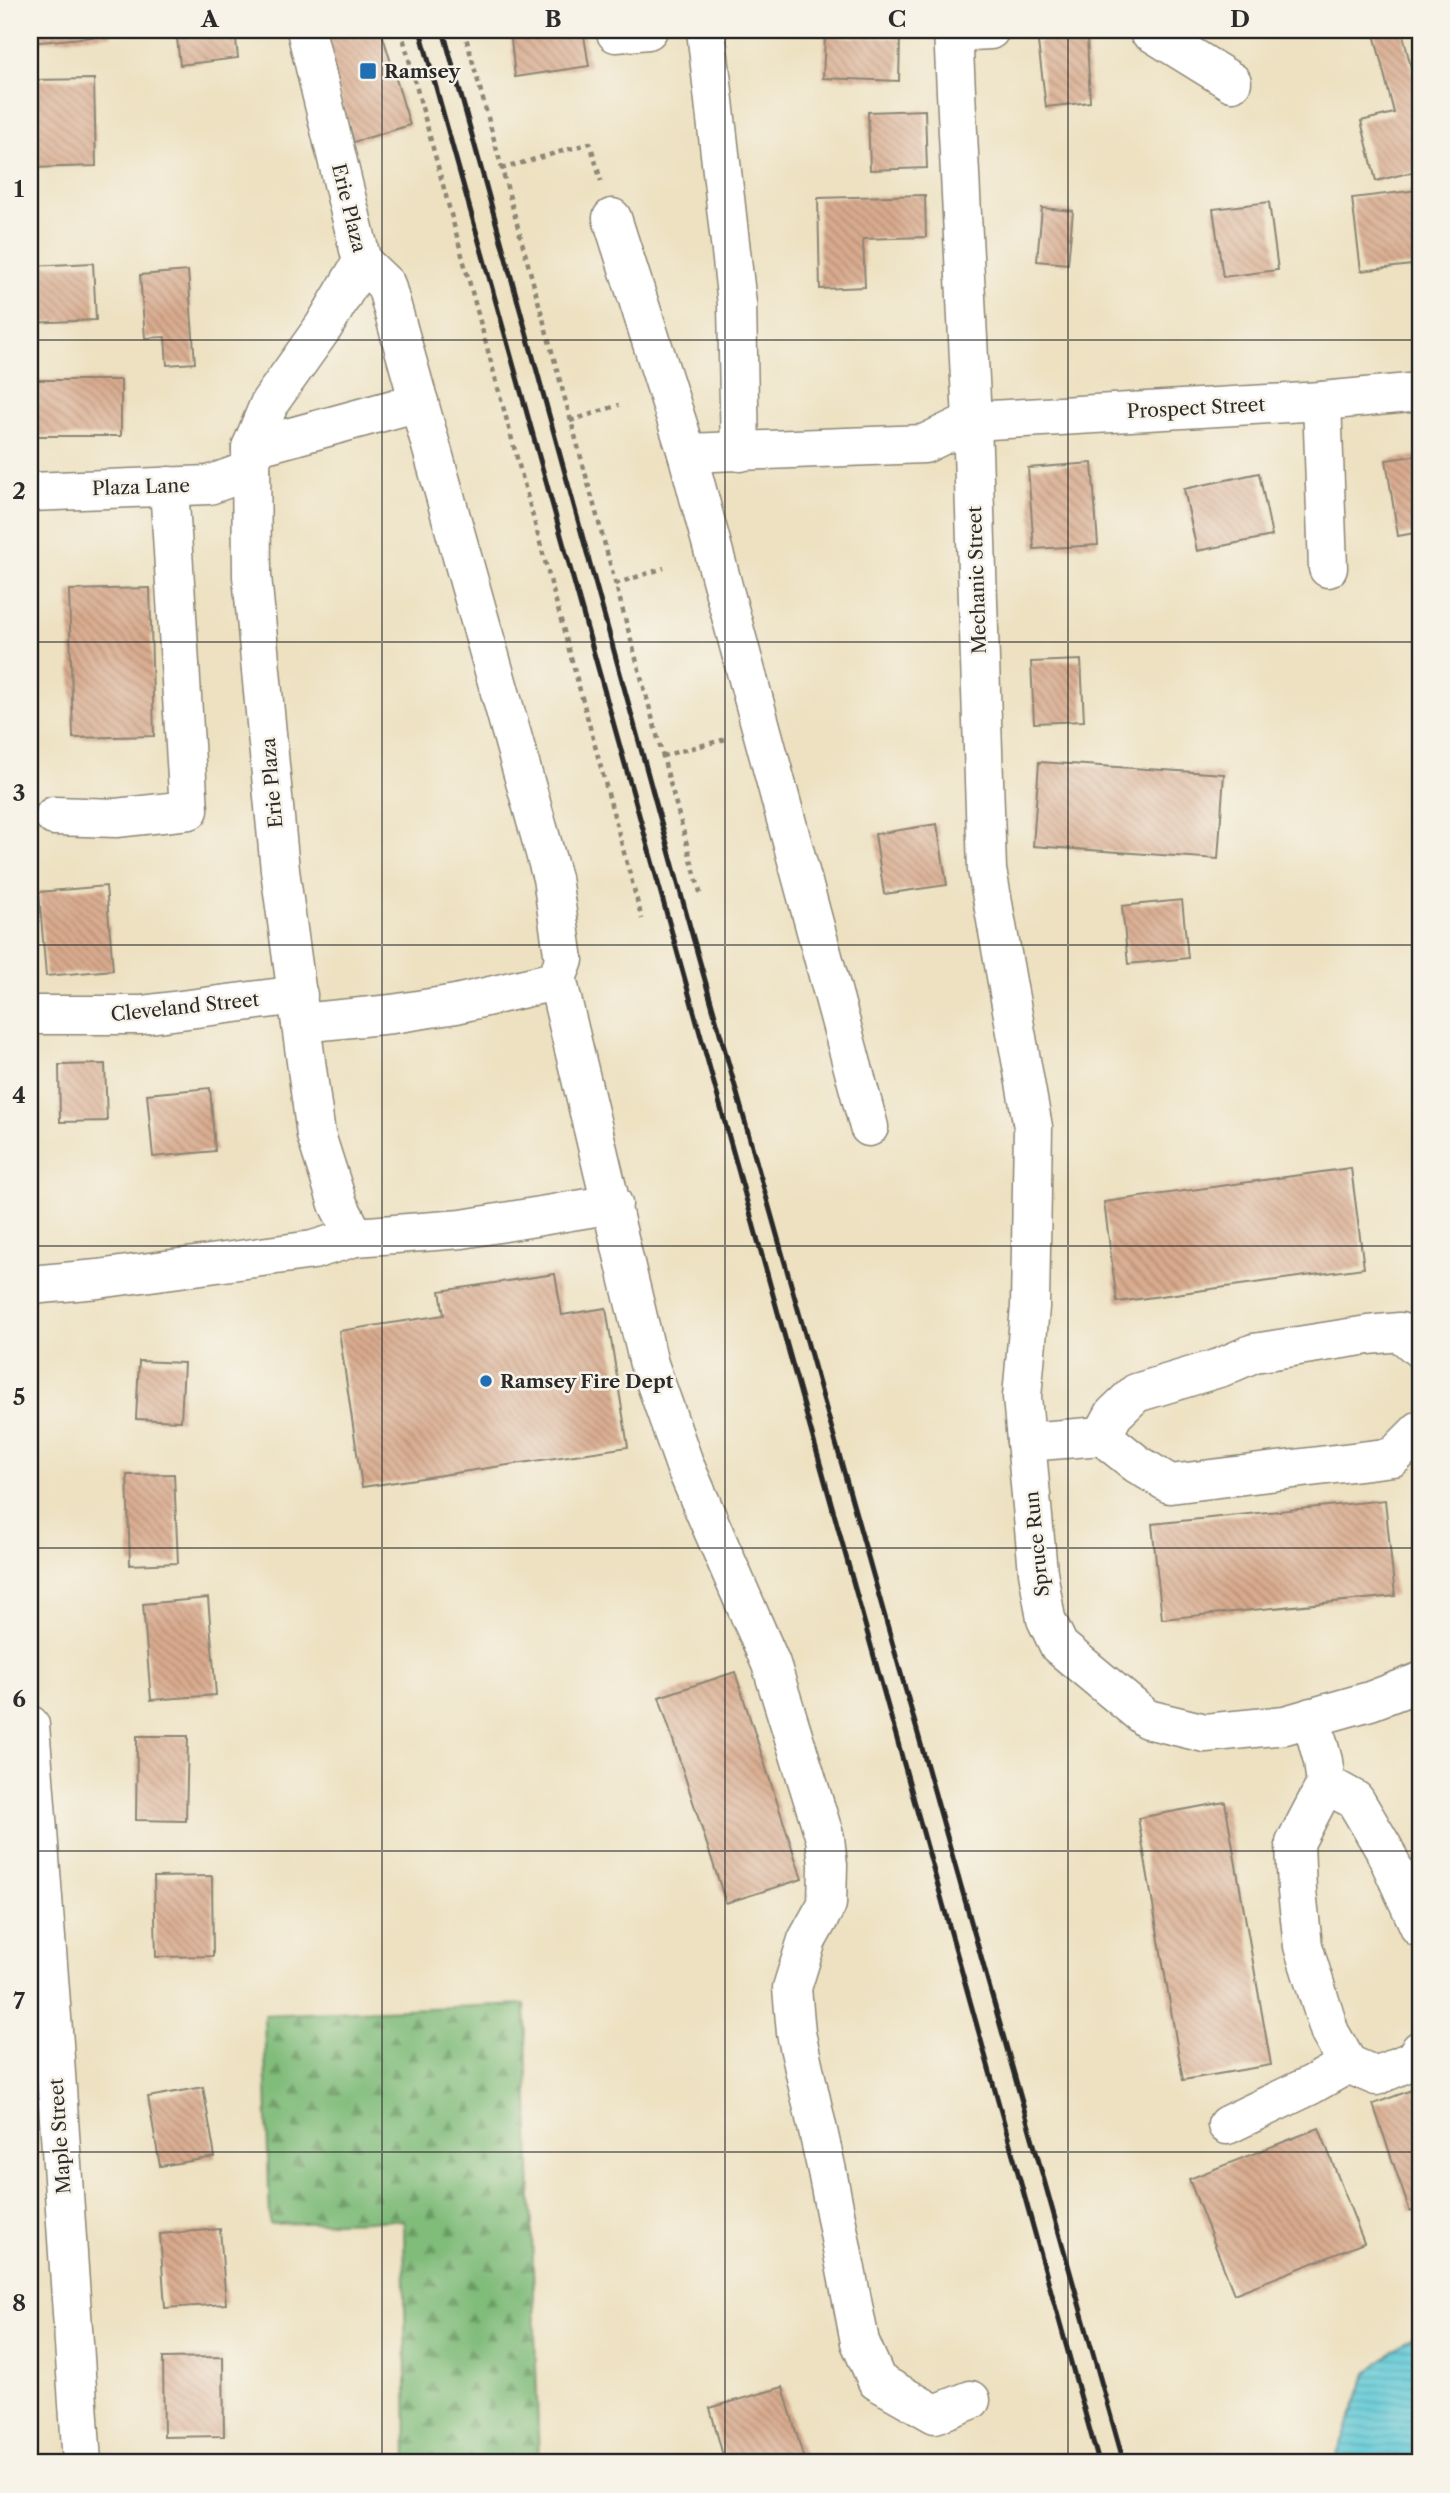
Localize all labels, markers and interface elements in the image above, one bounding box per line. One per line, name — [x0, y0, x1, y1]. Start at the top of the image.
text: A — [200, 5, 220, 33]
text: B — [544, 5, 562, 33]
text: C — [888, 5, 906, 33]
text: D — [1230, 5, 1250, 33]
place label: Ramsey — [384, 60, 461, 83]
marker: Ramsey — [358, 61, 378, 81]
street label: Erie Plaza — [327, 161, 371, 255]
text: 1 — [14, 175, 25, 203]
street label: Prospect Street — [1126, 393, 1266, 423]
street label: Plaza Lane — [92, 474, 190, 500]
text: 2 — [12, 477, 26, 505]
street label: Mechanic Street — [963, 505, 991, 654]
street label: Erie Plaza — [257, 737, 287, 829]
text: 3 — [13, 779, 26, 807]
street label: Cleveland Street — [110, 988, 261, 1026]
text: 4 — [12, 1081, 26, 1109]
place label: Ramsey Fire Dept — [500, 1370, 674, 1393]
marker: Ramsey Fire Dept — [478, 1373, 494, 1389]
text: 5 — [13, 1383, 25, 1411]
street label: Spruce Run — [1020, 1490, 1054, 1598]
text: 6 — [12, 1685, 26, 1713]
text: 7 — [13, 1987, 25, 2015]
street label: Maple Street — [44, 2077, 76, 2195]
text: 8 — [12, 2289, 26, 2317]

